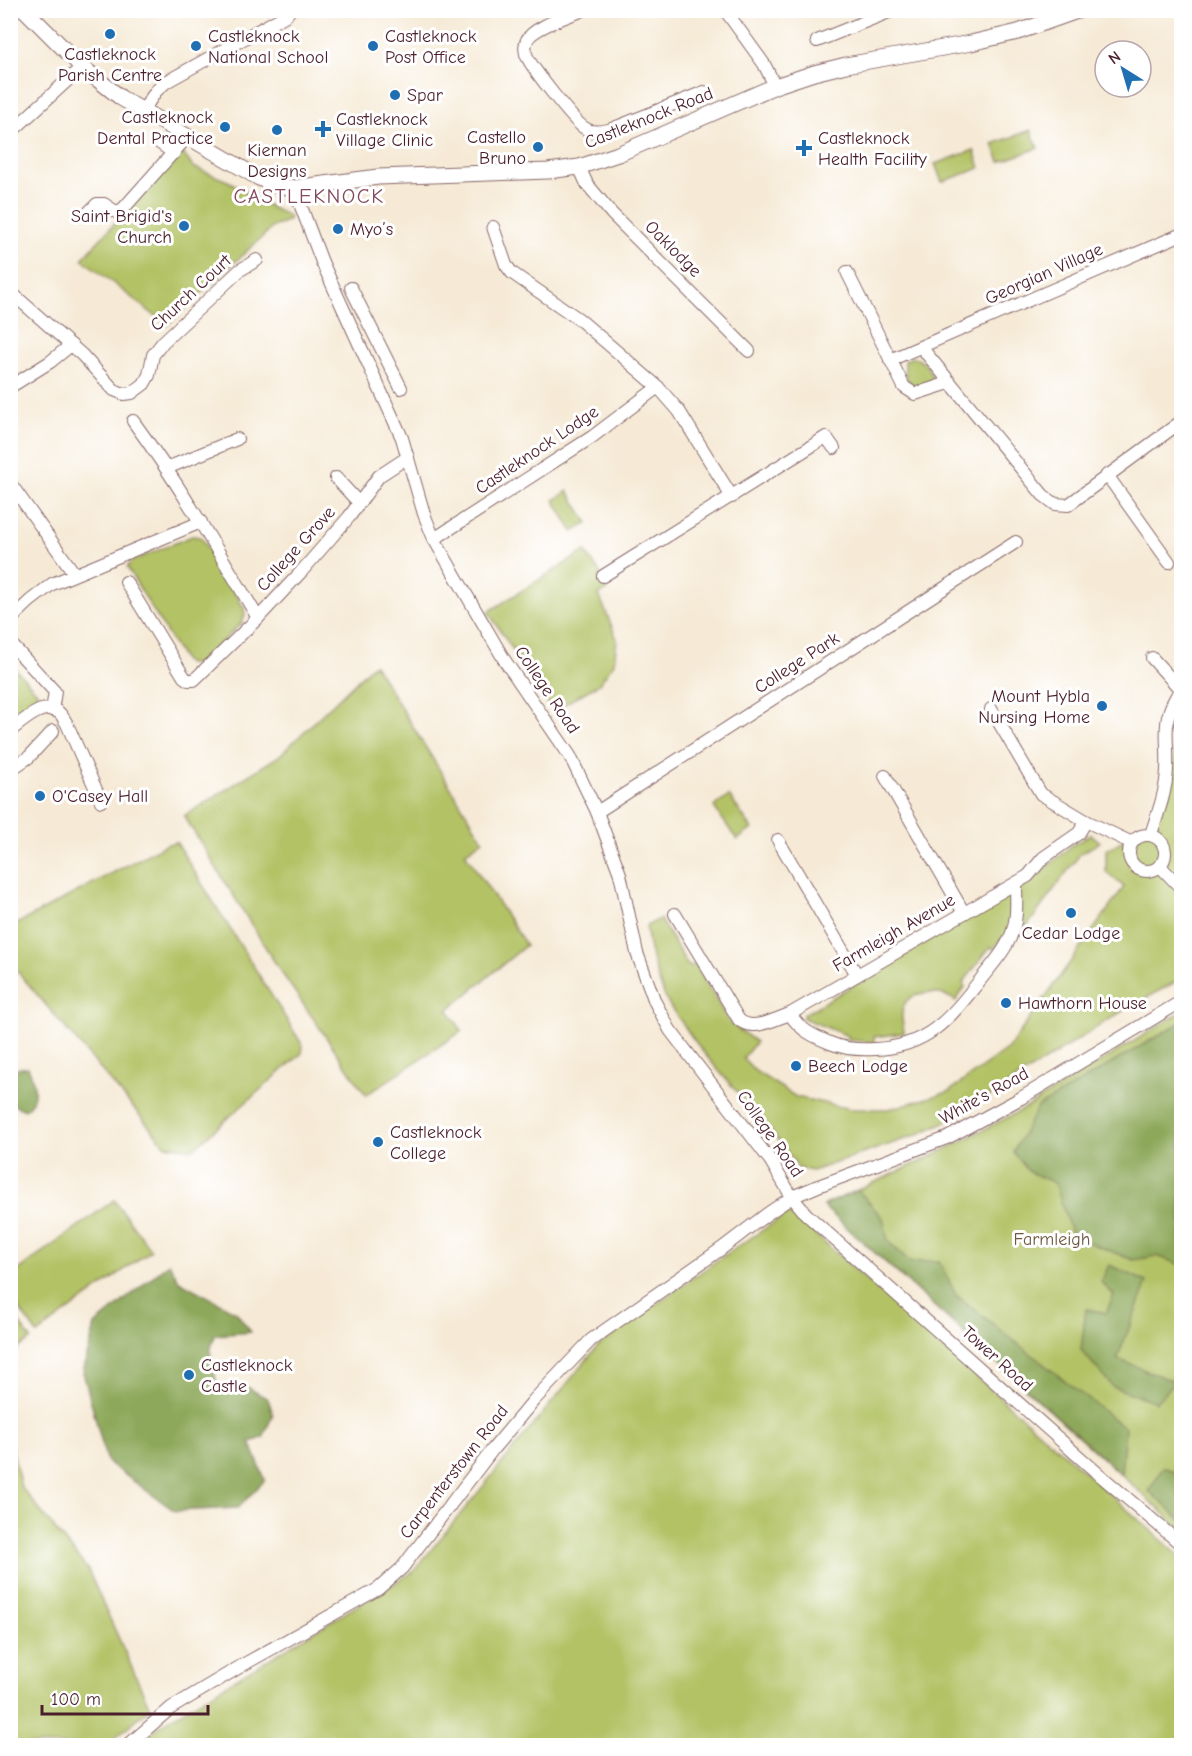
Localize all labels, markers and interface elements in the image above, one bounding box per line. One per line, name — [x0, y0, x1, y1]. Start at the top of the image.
place label: Castleknock National School — [208, 26, 328, 68]
place label: Castleknock Post Office — [385, 26, 477, 68]
marker: Castleknock Parish Centre — [103, 27, 117, 41]
marker: Castleknock National School — [189, 39, 203, 53]
marker: Castleknock Post Office — [366, 39, 380, 53]
north arrow — [1093, 39, 1153, 99]
place label: Castleknock Parish Centre — [58, 44, 162, 86]
text: N — [1105, 47, 1124, 68]
street label: Castleknock Road — [582, 83, 716, 153]
place label: Spar — [407, 85, 444, 106]
marker: Spar — [388, 88, 402, 102]
place label: Castleknock Dental Practice — [97, 107, 213, 149]
place label: Castleknock Village Clinic — [336, 109, 434, 151]
marker: Castleknock Dental Practice — [218, 120, 232, 134]
marker: Castleknock Village Clinic — [314, 120, 332, 138]
marker: Kiernan Designs — [270, 123, 284, 137]
place label: Castello Bruno — [467, 127, 526, 169]
place label: Castleknock Health Facility — [818, 128, 928, 170]
marker: Castleknock Health Facility — [795, 139, 813, 157]
place label: Kiernan Designs — [247, 140, 307, 182]
marker: Castello Bruno — [531, 140, 545, 154]
district label: CASTLEKNOCK — [233, 184, 385, 208]
place label: Saint Brigid's Church — [71, 206, 172, 248]
street label: Oaklodge — [640, 216, 706, 282]
marker: Saint Brigid's Church — [177, 219, 191, 233]
place label: Myo’s — [350, 219, 393, 240]
marker: Myo’s — [331, 222, 345, 236]
street label: Georgian Village — [982, 239, 1106, 309]
street label: Church Court — [146, 250, 236, 336]
street label: Castleknock Lodge — [472, 401, 602, 499]
street label: College Grove — [252, 502, 340, 596]
street label: College Park — [751, 628, 843, 698]
street label: College Road — [510, 642, 584, 738]
place label: Mount Hybla Nursing Home — [978, 686, 1090, 728]
marker: Mount Hybla Nursing Home — [1095, 699, 1109, 713]
place label: O'Casey Hall — [52, 786, 148, 807]
marker: O'Casey Hall — [33, 789, 47, 803]
street label: Farmleigh Avenue — [829, 889, 959, 977]
marker: Cedar Lodge — [1064, 906, 1078, 920]
place label: Cedar Lodge — [1022, 923, 1120, 944]
place label: Hawthorn House — [1018, 993, 1147, 1014]
marker: Hawthorn House — [999, 996, 1013, 1010]
place label: Beech Lodge — [808, 1056, 908, 1077]
marker: Beech Lodge — [789, 1059, 803, 1073]
street label: White's Road — [936, 1063, 1032, 1129]
street label: College Road — [732, 1087, 808, 1181]
place label: Castleknock College — [390, 1122, 482, 1164]
marker: Castleknock College — [371, 1135, 385, 1149]
park label: Farmleigh — [1014, 1229, 1090, 1250]
street label: Tower Road — [957, 1322, 1037, 1396]
place label: Castleknock Castle — [201, 1355, 293, 1397]
marker: Castleknock Castle — [182, 1368, 196, 1382]
street label: Carpenterstown Road — [395, 1401, 513, 1543]
scale bar — [42, 1678, 208, 1716]
text: 100 m — [51, 1689, 101, 1710]

